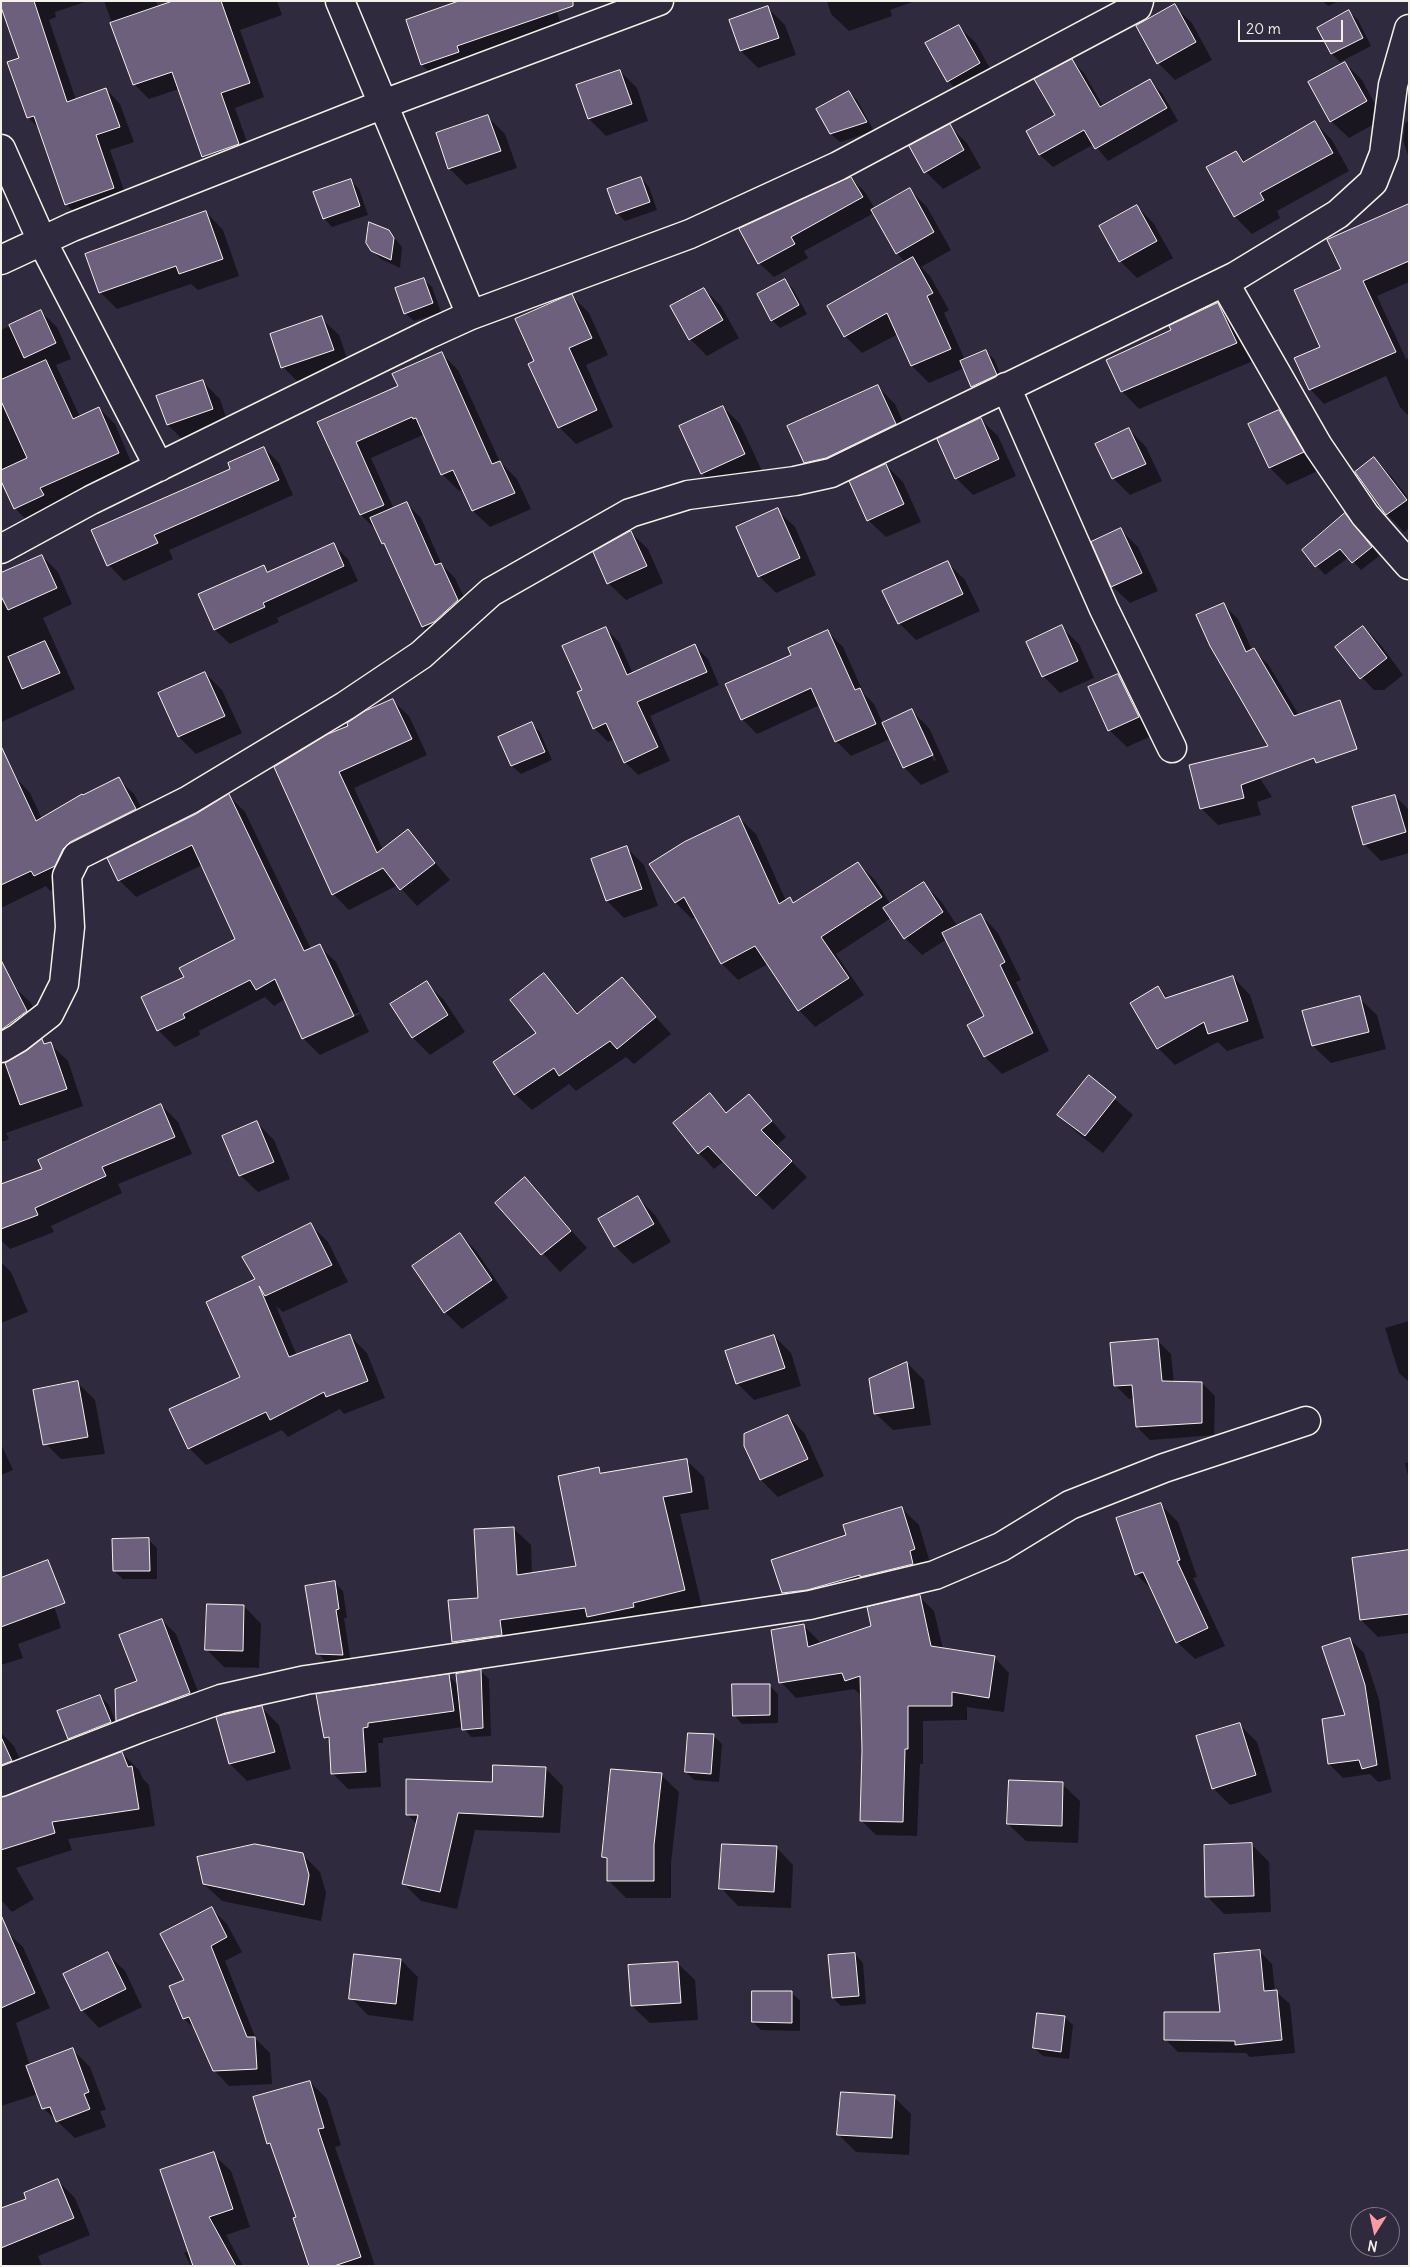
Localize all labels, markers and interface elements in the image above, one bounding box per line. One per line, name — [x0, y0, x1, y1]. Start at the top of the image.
scale bar — [1240, 10, 1345, 42]
text: 20 m — [1246, 19, 1281, 38]
north arrow — [1350, 2207, 1400, 2257]
text: N — [1366, 2236, 1379, 2255]

